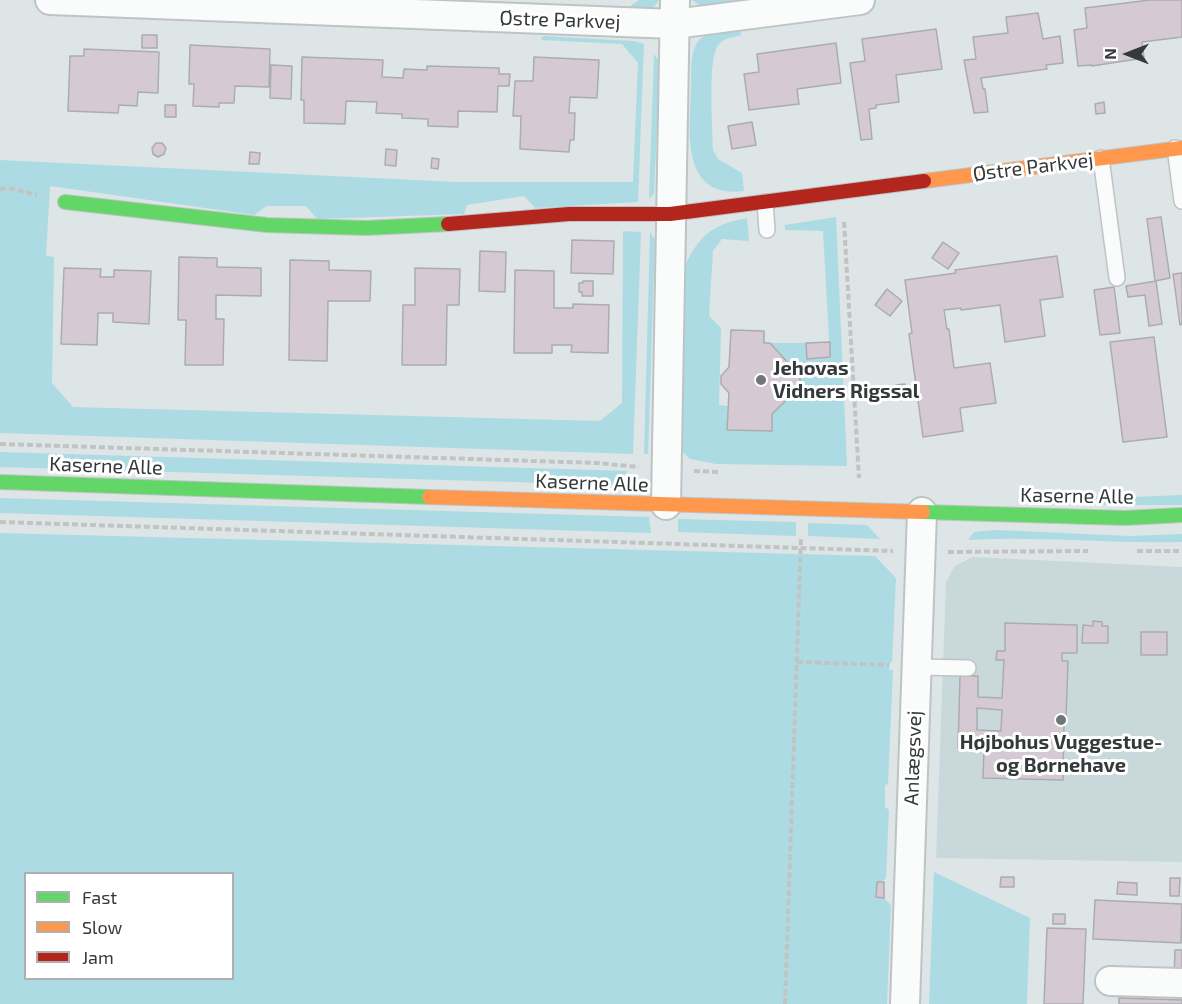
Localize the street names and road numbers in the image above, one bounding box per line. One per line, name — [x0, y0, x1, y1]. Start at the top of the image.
street label: Østre Parkvej — [499, 6, 621, 34]
street label: Østre Parkvej — [971, 148, 1095, 186]
street label: Kaserne Alle — [49, 452, 163, 480]
street label: Kaserne Alle — [535, 469, 649, 497]
street label: Kaserne Alle — [1020, 483, 1134, 509]
street label: Anlægsvej — [899, 710, 927, 806]

